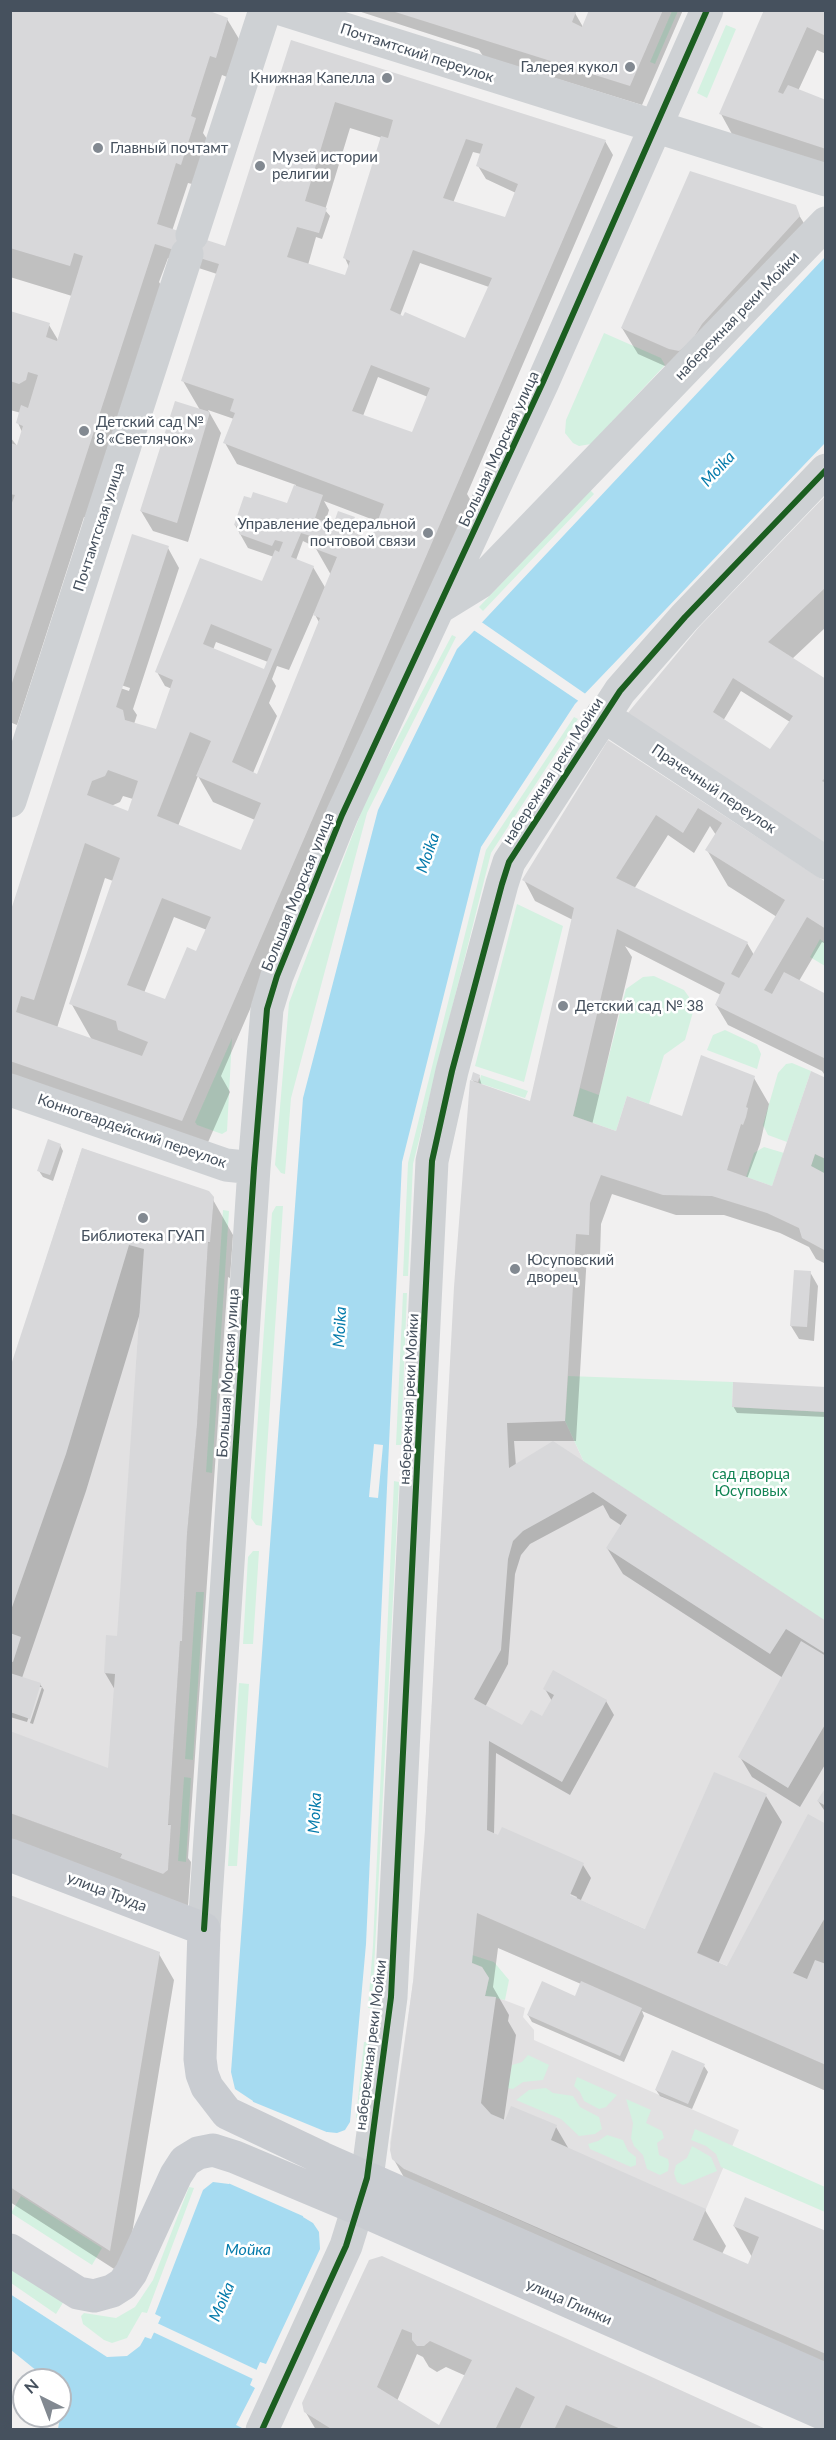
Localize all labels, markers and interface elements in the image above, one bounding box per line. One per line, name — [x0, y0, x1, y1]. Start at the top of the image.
street label: Почтамтский переулок — [338, 20, 496, 86]
place label: Галерея кукол — [520, 58, 618, 76]
marker: Галерея кукол — [623, 60, 637, 74]
place label: Книжная Капелла — [250, 69, 375, 87]
marker: Книжная Капелла — [380, 71, 394, 85]
place label: Главный почтамт — [110, 139, 228, 157]
marker: Главный почтамт — [91, 141, 105, 155]
place label: Музей истории религии — [272, 148, 378, 183]
marker: Музей истории религии — [253, 159, 267, 173]
street label: набережная реки Мойки — [671, 248, 803, 384]
street label: Большая Морская улица — [455, 368, 543, 530]
place label: Детский сад № 8 «Светлячок» — [96, 413, 204, 448]
marker: Детский сад № 8 «Светлячок» — [77, 424, 91, 438]
water label: Moika — [697, 447, 739, 491]
street label: Почтамтская улица — [70, 460, 128, 594]
place label: Управление федеральной почтовой связи — [237, 515, 416, 550]
marker: Управление федеральной почтовой связи — [421, 526, 435, 540]
street label: набережная реки Мойки — [499, 694, 607, 848]
street label: Прачечный переулок — [648, 741, 780, 837]
street label: Большая Морская улица — [258, 810, 338, 974]
water label: Moika — [412, 831, 444, 875]
place label: Детский сад № 38 — [575, 997, 704, 1015]
marker: Детский сад № 38 — [556, 999, 570, 1013]
street label: Конногвардейский переулок — [35, 1090, 229, 1172]
marker: Библиотека ГУАП — [136, 1211, 150, 1225]
place label: Библиотека ГУАП — [81, 1227, 205, 1245]
place label: Юсуповский дворец — [527, 1251, 614, 1286]
marker: Юсуповский дворец — [508, 1262, 522, 1276]
street label: Большая Морская улица — [213, 1288, 243, 1458]
water label: Moika — [329, 1306, 351, 1348]
street label: набережная реки Мойки — [396, 1313, 422, 1485]
park label: сад дворца Юсуповых — [712, 1465, 790, 1500]
water label: Moika — [304, 1792, 326, 1834]
street label: улица Труда — [65, 1869, 149, 1915]
street label: набережная реки Мойки — [352, 1959, 390, 2131]
water label: Мойка — [225, 2240, 271, 2260]
street label: улица Глинки — [523, 2275, 615, 2329]
water label: Moika — [205, 2279, 239, 2325]
north arrow — [12, 2368, 72, 2428]
text: N — [20, 2375, 42, 2397]

